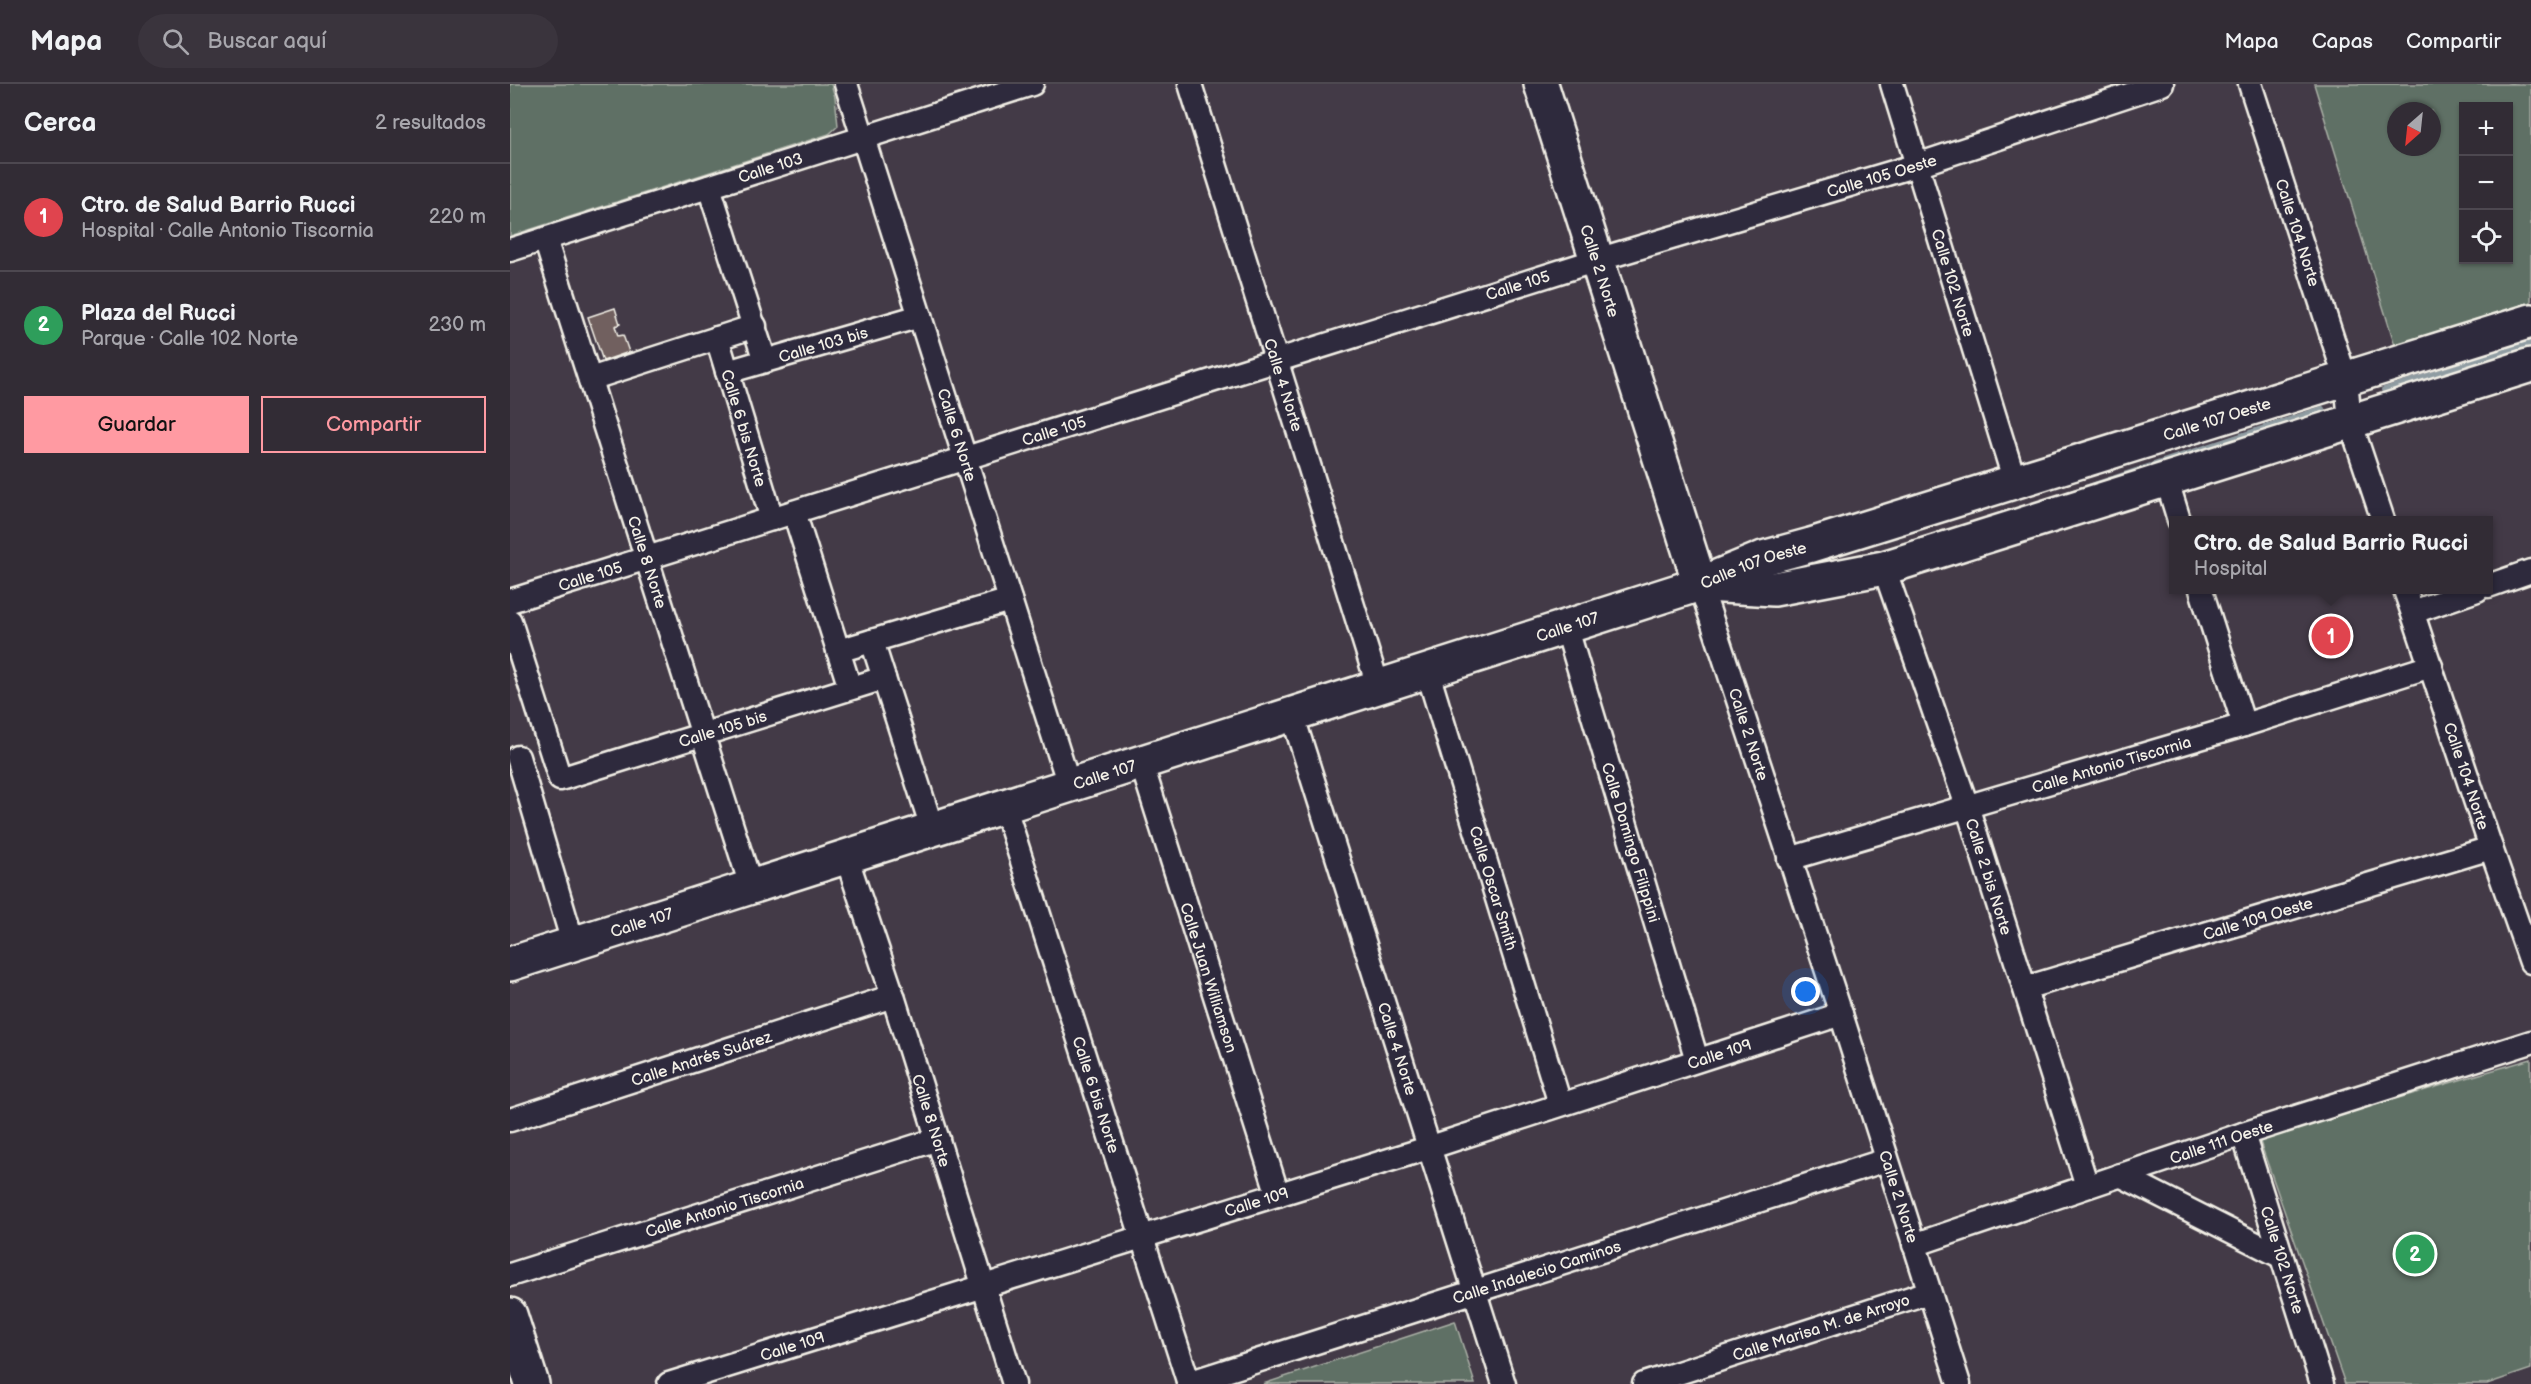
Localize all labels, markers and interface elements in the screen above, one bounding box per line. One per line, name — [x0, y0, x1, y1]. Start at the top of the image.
search box — [138, 14, 558, 68]
text: Mapa — [30, 25, 102, 58]
icon: search — [159, 25, 192, 58]
text: Buscar aquí — [207, 28, 326, 55]
text: Mapa — [2225, 29, 2279, 54]
text: Capas — [2312, 29, 2373, 54]
text: Compartir — [2406, 29, 2501, 54]
north arrow — [2387, 102, 2441, 156]
map controls — [2459, 102, 2513, 264]
button: + — [2459, 102, 2513, 156]
text: Cerca — [24, 108, 96, 139]
text: 2 resultados — [375, 111, 486, 135]
street label: Calle 103 — [736, 149, 805, 188]
street label: Calle 105 Oeste — [1825, 151, 1940, 202]
button: − — [2459, 156, 2513, 210]
street label: Calle 104 Norte — [2270, 177, 2323, 290]
text: Ctro. de Salud Barrio Rucci — [81, 192, 355, 219]
text: 1 — [39, 205, 48, 229]
text: 220 m — [429, 205, 486, 229]
button: locate — [2459, 210, 2513, 264]
text: Hospital · Calle Antonio Tiscornia — [81, 219, 374, 243]
street label: Calle 2 Norte — [1575, 223, 1623, 320]
street label: Calle 102 Norte — [1926, 227, 1978, 340]
street label: Calle 105 — [1484, 267, 1552, 305]
text: Plaza del Rucci — [81, 300, 236, 327]
text: 2 — [38, 313, 49, 337]
text: 230 m — [429, 313, 486, 337]
street label: Calle 103 bis — [777, 324, 870, 367]
text: Parque · Calle 102 Norte — [81, 327, 298, 351]
street label: Calle 4 Norte — [1259, 336, 1306, 434]
street label: Calle 6 bis Norte — [716, 367, 770, 490]
street label: Calle 6 Norte — [932, 386, 980, 484]
street label: Calle 107 Oeste — [2161, 394, 2274, 446]
button: Guardar — [24, 396, 249, 453]
button: Compartir — [261, 396, 486, 453]
street label: Calle 105 — [1020, 413, 1089, 451]
street label: Calle 8 Norte — [623, 514, 670, 612]
popup — [2169, 516, 2493, 594]
text: Ctro. de Salud Barrio Rucci — [2194, 530, 2468, 557]
street label: Calle 107 Oeste — [1698, 539, 1809, 594]
text: Hospital — [2194, 557, 2267, 581]
street label: Calle 105 — [556, 558, 625, 596]
street label: Calle 107 — [1534, 609, 1602, 647]
pin: 1 — [2312, 614, 2350, 658]
street label: Calle 2 Norte — [1724, 686, 1772, 784]
street label: Calle 105 bis — [677, 707, 769, 752]
street label: Calle 104 Norte — [2439, 720, 2492, 833]
street label: Calle Antonio Tiscornia — [2030, 733, 2194, 798]
street label: Calle 107 — [1071, 757, 1139, 795]
street label: Calle Domingo Filippini — [1597, 760, 1663, 925]
street label: Calle 2 bis Norte — [1961, 816, 2015, 938]
street label: Calle Oscar Smith — [1464, 824, 1520, 953]
street label: Calle 109 Oeste — [2201, 894, 2316, 945]
street label: Calle Juan Williamson — [1175, 901, 1240, 1055]
street label: Calle 107 — [608, 904, 676, 942]
your location — [1791, 977, 1820, 1006]
street label: Calle 4 Norte — [1373, 1000, 1420, 1098]
street label: Calle Andrés Suárez — [629, 1028, 775, 1091]
street label: Calle 6 bis Norte — [1068, 1034, 1123, 1156]
street label: Calle 109 — [1685, 1036, 1754, 1074]
street label: Calle 8 Norte — [907, 1072, 954, 1170]
street label: Calle 111 Oeste — [2167, 1117, 2276, 1169]
street label: Calle 2 Norte — [1874, 1148, 1922, 1246]
street label: Calle Antonio Tiscornia — [643, 1174, 807, 1242]
street label: Calle 109 — [1222, 1184, 1291, 1222]
street label: Calle 102 Norte — [2255, 1204, 2307, 1317]
pin: 2 — [2396, 1232, 2434, 1276]
street label: Calle Indalecio Caminos — [1451, 1237, 1624, 1309]
street label: Calle Marisa M. de Arroyo — [1730, 1291, 1912, 1366]
street label: Calle 109 — [758, 1328, 827, 1366]

